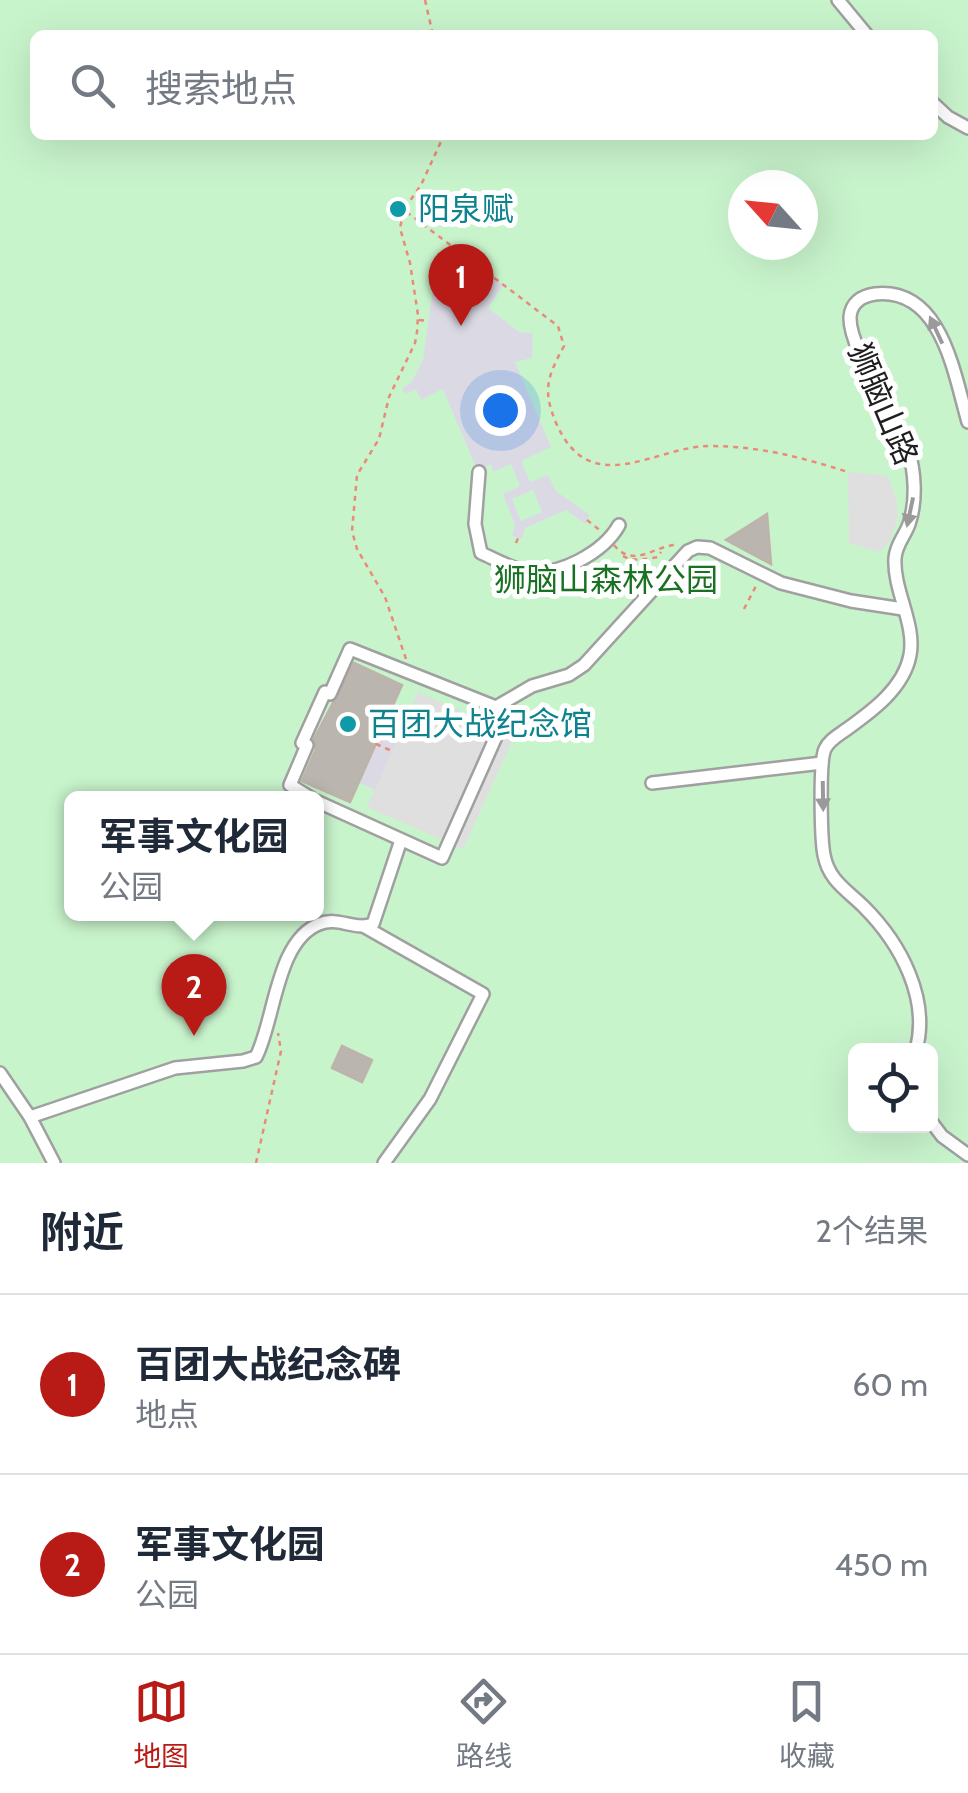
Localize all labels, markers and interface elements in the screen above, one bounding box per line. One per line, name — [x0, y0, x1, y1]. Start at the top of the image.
search box — [30, 30, 938, 140]
icon: search — [65, 58, 120, 113]
text: 搜索地点 — [145, 65, 297, 112]
north arrow — [728, 170, 818, 260]
place label: 阳泉赋 — [418, 189, 514, 228]
marker: 阳泉赋 — [387, 198, 409, 220]
pin: 1 — [428, 244, 494, 326]
one-way arrow — [928, 316, 945, 345]
street label: 狮脑山路 — [841, 337, 926, 470]
your location — [475, 385, 526, 436]
one-way arrow — [902, 497, 918, 528]
park label: 狮脑山森林公园 — [494, 560, 718, 599]
place label: 百团大战纪念馆 — [368, 704, 592, 743]
marker: 百团大战纪念馆 — [337, 713, 359, 735]
one-way arrow — [815, 781, 831, 813]
popup — [64, 791, 324, 921]
text: 军事文化园 — [99, 813, 289, 860]
text: 公园 — [99, 867, 163, 906]
pin: 2 — [162, 954, 226, 1036]
map controls — [848, 1043, 938, 1133]
button: locate — [848, 1043, 938, 1133]
text: 附近 — [40, 1206, 124, 1258]
text: 2个结果 — [815, 1211, 928, 1250]
text: 百团大战纪念碑 — [135, 1341, 401, 1388]
text: 1 — [67, 1365, 78, 1404]
text: 60 m — [852, 1365, 928, 1404]
text: 地点 — [135, 1395, 199, 1434]
text: 军事文化园 — [135, 1521, 325, 1568]
text: 2 — [64, 1545, 81, 1584]
text: 450 m — [835, 1545, 928, 1584]
text: 公园 — [135, 1575, 199, 1614]
tab: 地图 — [133, 1674, 189, 1774]
tab: 路线 — [456, 1674, 512, 1774]
tab: 收藏 — [779, 1674, 835, 1774]

